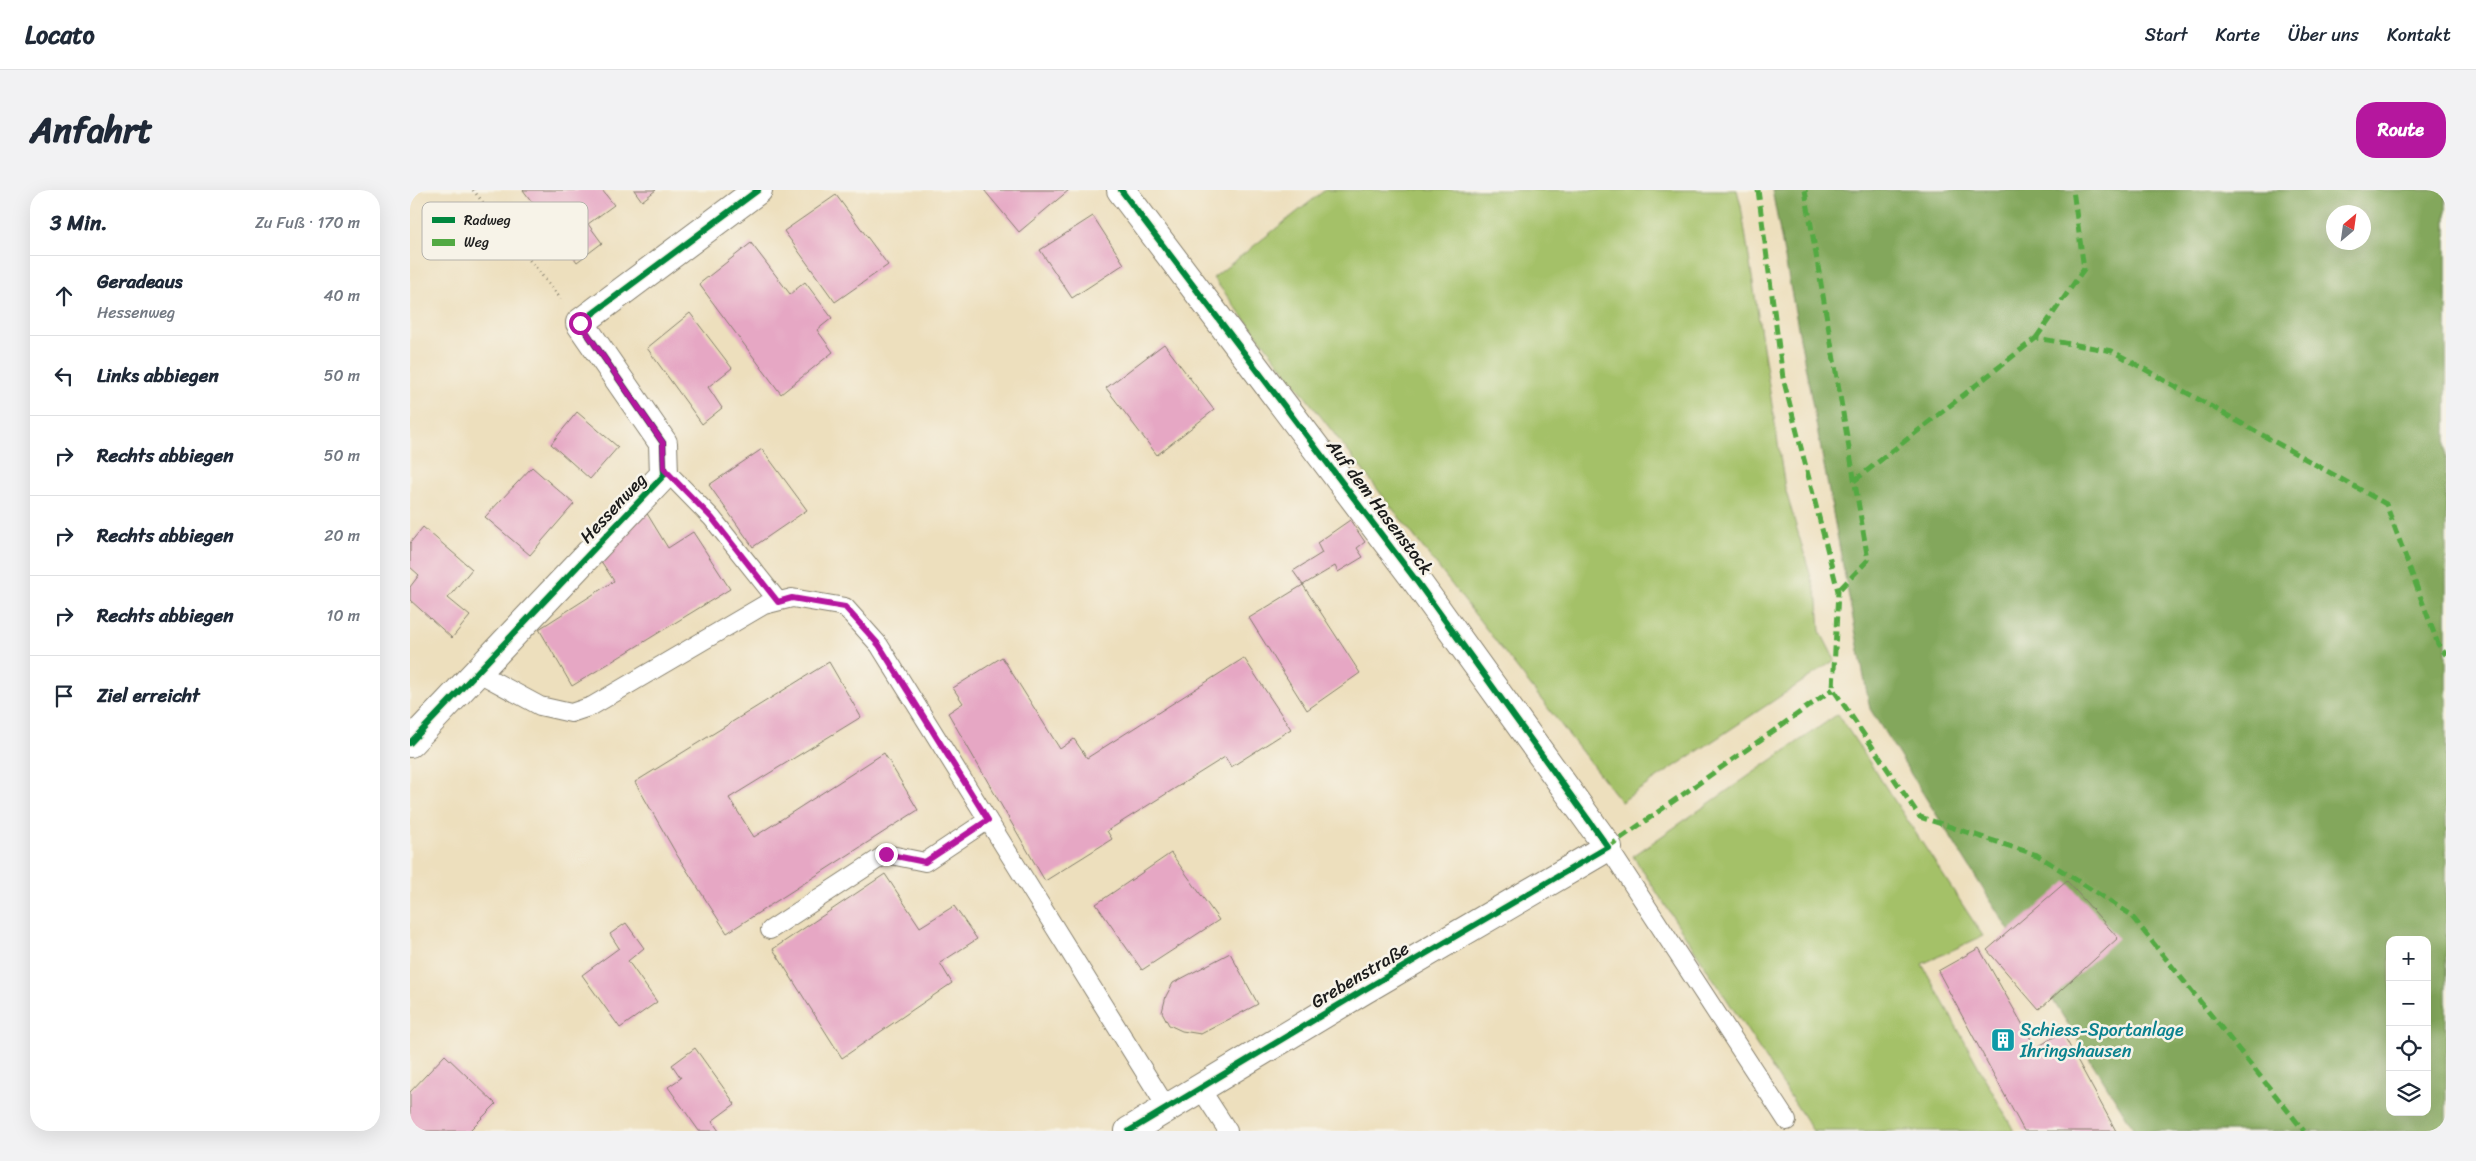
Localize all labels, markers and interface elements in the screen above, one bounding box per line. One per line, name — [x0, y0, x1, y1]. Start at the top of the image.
text: Locato — [25, 14, 95, 56]
text: Start — [2145, 19, 2188, 51]
text: Karte — [2216, 19, 2260, 51]
text: Über uns — [2288, 19, 2359, 51]
text: Kontakt — [2387, 19, 2451, 51]
text: Anfahrt — [30, 99, 153, 161]
button: Route — [2356, 102, 2446, 158]
legend — [422, 202, 588, 260]
text: 3 Min. — [50, 204, 108, 242]
north arrow — [2326, 205, 2371, 250]
text: Zu Fuß · 170 m — [255, 208, 360, 237]
text: Radweg — [464, 208, 511, 233]
text: Weg — [464, 230, 489, 255]
text: Geradeaus — [97, 265, 183, 298]
text: 40 m — [323, 281, 360, 310]
icon: ahead — [50, 282, 78, 310]
text: Hessenweg — [97, 298, 175, 327]
route start — [569, 312, 592, 335]
text: Links abbiegen — [97, 359, 219, 392]
text: 50 m — [324, 361, 360, 390]
icon: left — [50, 362, 78, 390]
street label: Auf dem Hasenstock — [1317, 431, 1442, 582]
text: Rechts abbiegen — [97, 439, 234, 472]
text: 50 m — [324, 441, 360, 470]
icon: right — [50, 442, 78, 470]
street label: Hessenweg — [571, 465, 655, 551]
text: Rechts abbiegen — [97, 519, 234, 552]
text: 20 m — [324, 521, 360, 550]
icon: right — [50, 522, 78, 550]
text: Rechts abbiegen — [97, 599, 234, 632]
text: 10 m — [327, 601, 360, 630]
icon: right — [50, 602, 78, 630]
text: Ziel erreicht — [97, 679, 200, 712]
icon: arrive — [50, 682, 78, 710]
route end — [875, 843, 898, 866]
street label: Grebenstraße — [1304, 933, 1416, 1017]
map controls — [2386, 936, 2431, 1116]
button: + — [2386, 936, 2431, 981]
button: − — [2386, 981, 2431, 1026]
place label: Schiess-Sportanlage Ihringshausen — [2019, 1014, 2184, 1067]
button: locate — [2386, 1026, 2431, 1071]
building icon: Schiess-Sportanlage Ihringshausen — [1990, 1027, 2016, 1053]
button: layers — [2386, 1071, 2431, 1116]

